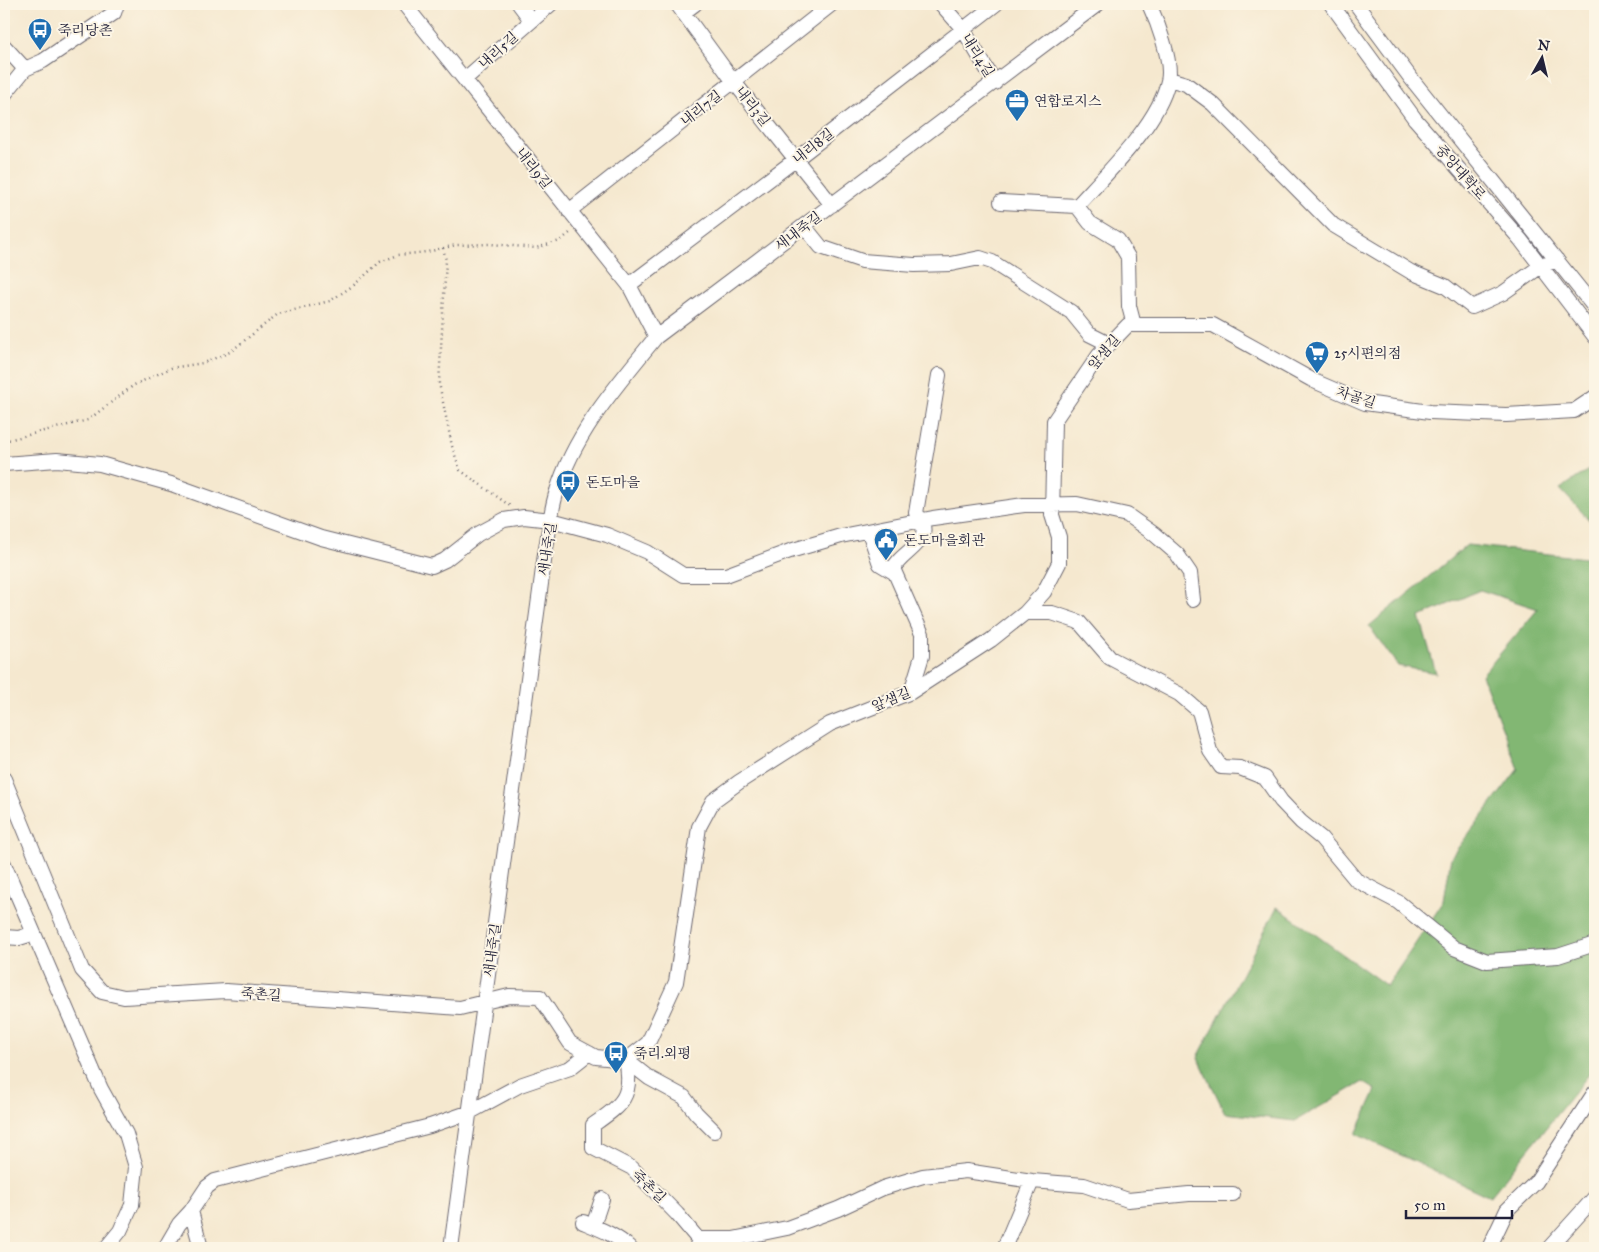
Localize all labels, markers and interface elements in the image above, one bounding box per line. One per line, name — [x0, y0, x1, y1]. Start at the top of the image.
bus stop icon: 죽리당촌 — [27, 17, 53, 51]
place label: 죽리당촌 — [58, 22, 113, 39]
street label: 내리5길 — [475, 28, 522, 72]
street label: 내리4길 — [958, 30, 998, 80]
north arrow — [1516, 32, 1566, 82]
text: N — [1537, 36, 1551, 55]
street label: 내리3길 — [732, 83, 774, 130]
street label: 내리7길 — [677, 87, 725, 130]
office icon: 연합로지스 — [1004, 88, 1030, 122]
place label: 연합로지스 — [1034, 93, 1102, 110]
street label: 내리8길 — [789, 125, 837, 168]
street label: 중앙대학로 — [1432, 141, 1490, 204]
street label: 내리9길 — [512, 144, 555, 192]
street label: 새내죽길 — [772, 208, 825, 254]
street label: 앞샘길 — [1085, 331, 1124, 373]
supermarket icon: 25시편의점 — [1304, 340, 1330, 374]
place label: 25시편의점 — [1334, 345, 1401, 362]
street label: 차골길 — [1334, 383, 1378, 412]
bus stop icon: 돈도마을 — [555, 469, 581, 503]
place label: 돈도마을 — [586, 474, 641, 491]
street label: 새내죽길 — [535, 521, 560, 577]
public building icon: 돈도마을회관 — [873, 527, 899, 561]
place label: 돈도마을회관 — [904, 532, 986, 549]
street label: 앞샘길 — [869, 684, 913, 715]
street label: 새내죽길 — [480, 922, 505, 978]
street label: 죽촌길 — [240, 985, 282, 1004]
bus stop icon: 죽리.외평 — [603, 1040, 629, 1074]
place label: 죽리.외평 — [634, 1045, 691, 1062]
street label: 죽촌길 — [628, 1166, 669, 1207]
scale bar — [1406, 1187, 1513, 1219]
text: 50 m — [1414, 1196, 1446, 1214]

